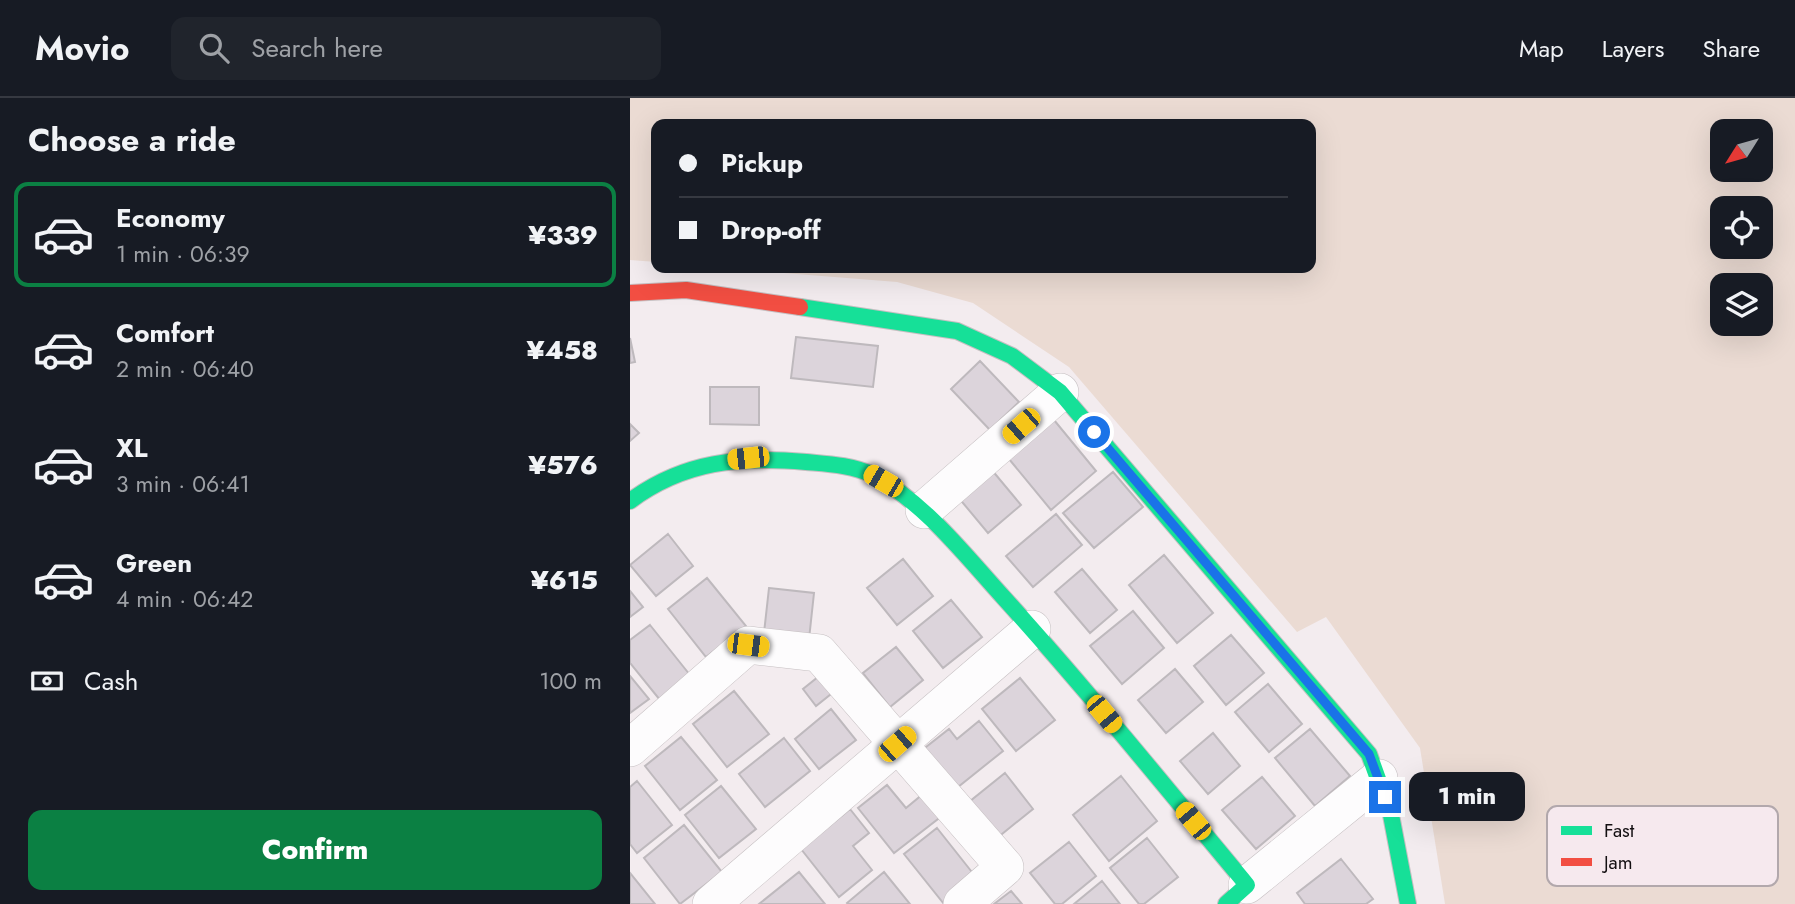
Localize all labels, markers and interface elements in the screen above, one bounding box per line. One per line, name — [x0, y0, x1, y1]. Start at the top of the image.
search box — [171, 17, 661, 80]
text: Movio — [35, 25, 129, 72]
icon: search — [195, 29, 233, 67]
text: Search here — [251, 29, 383, 67]
text: Map — [1519, 31, 1564, 66]
text: Layers — [1602, 31, 1664, 66]
text: Share — [1702, 31, 1760, 66]
text: Choose a ride — [28, 117, 236, 163]
north arrow — [1710, 119, 1773, 182]
map controls — [1710, 119, 1773, 336]
text: Pickup — [721, 144, 803, 182]
button: locate — [1710, 196, 1773, 259]
text: Economy — [116, 199, 225, 237]
icon: car — [32, 203, 95, 266]
text: Drop-off — [721, 211, 821, 249]
text: ¥339 — [528, 216, 598, 254]
text: 1 min · 06:39 — [116, 237, 250, 271]
button: layers — [1710, 273, 1773, 336]
text: Comfort — [116, 314, 214, 352]
icon: car — [32, 318, 95, 381]
text: ¥458 — [527, 331, 598, 369]
text: 2 min · 06:40 — [116, 352, 254, 386]
car — [999, 404, 1044, 448]
route start — [1078, 416, 1110, 448]
text: XL — [116, 429, 148, 467]
icon: car — [32, 433, 95, 496]
car — [727, 445, 770, 471]
text: ¥576 — [528, 446, 598, 484]
car — [860, 461, 907, 501]
text: 3 min · 06:41 — [116, 467, 250, 501]
text: Green — [116, 544, 192, 582]
icon: car — [32, 548, 95, 611]
text: ¥615 — [531, 561, 598, 599]
text: 4 min · 06:42 — [116, 582, 253, 616]
car — [726, 632, 771, 658]
icon: cash — [28, 662, 66, 700]
text: Cash — [84, 662, 138, 700]
text: 100 m — [539, 664, 602, 698]
car — [1083, 691, 1126, 737]
car — [875, 722, 920, 766]
callout: 1 min — [1410, 772, 1525, 822]
text: 1 min — [1438, 779, 1496, 813]
route end — [1369, 781, 1401, 813]
car — [1172, 798, 1215, 844]
legend — [1547, 806, 1778, 886]
button: Confirm — [28, 810, 602, 890]
text: Fast — [1604, 817, 1635, 844]
text: Jam — [1601, 849, 1633, 876]

